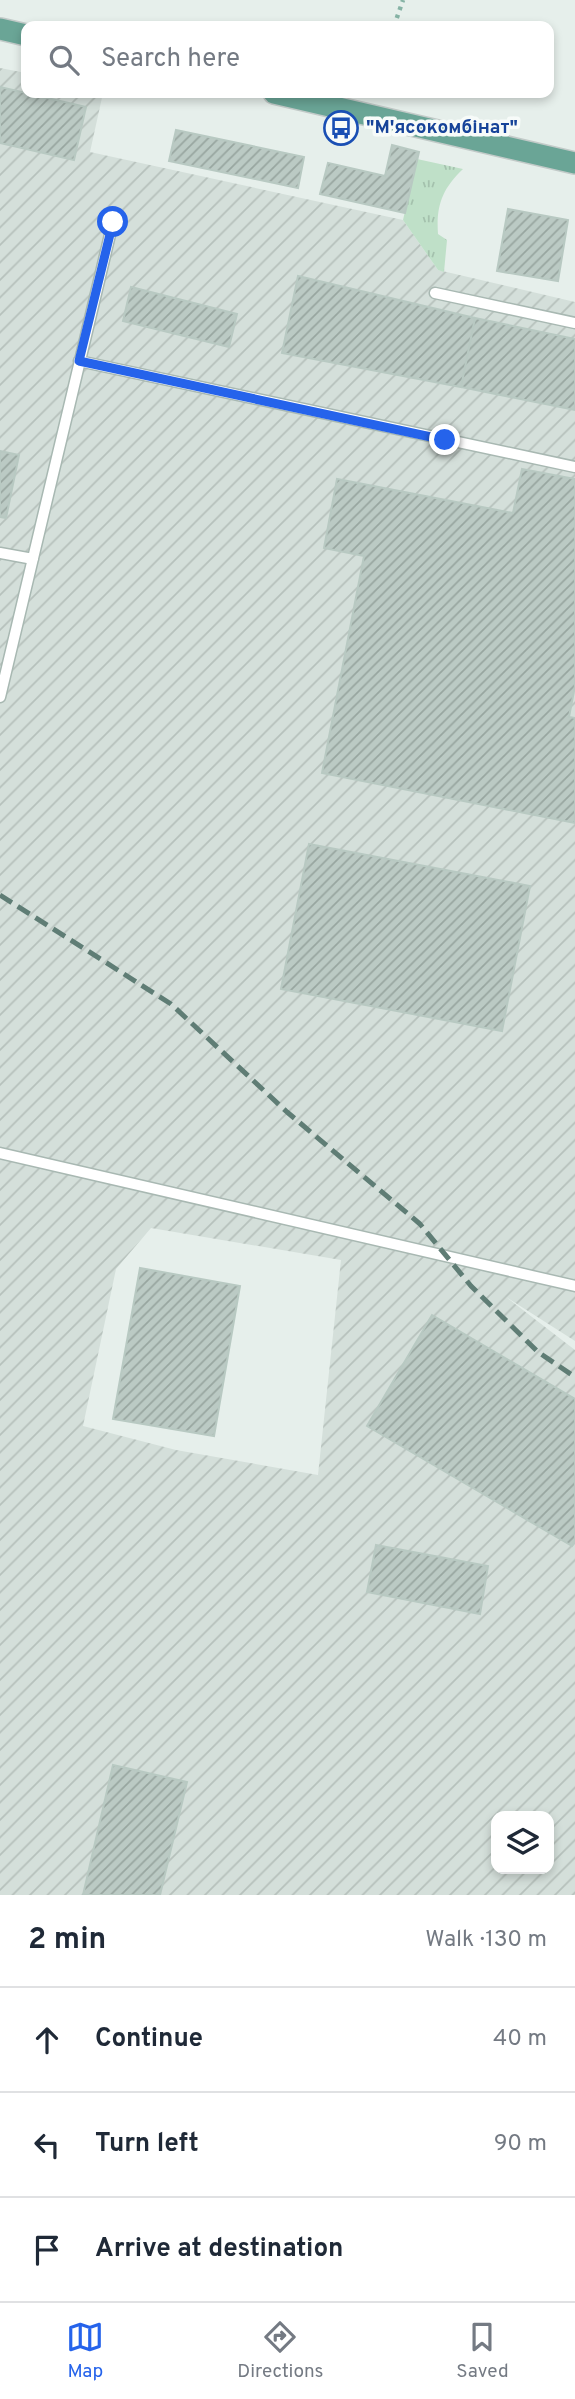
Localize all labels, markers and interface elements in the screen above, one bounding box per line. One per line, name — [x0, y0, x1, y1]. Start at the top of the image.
search box — [21, 21, 554, 98]
icon: search — [45, 41, 83, 79]
text: Search here — [101, 43, 240, 76]
bus stop icon: "М'ясокомбінат" — [322, 109, 360, 147]
place label: "М'ясокомбінат" — [366, 116, 518, 140]
route start — [97, 206, 128, 237]
route end — [429, 424, 460, 455]
map controls — [491, 1811, 554, 1874]
button: layers — [491, 1811, 554, 1874]
text: 2 min — [28, 1922, 106, 1959]
text: Walk · 130 m — [425, 1926, 547, 1955]
icon: ahead — [28, 2021, 66, 2059]
text: Continue — [95, 2023, 203, 2056]
text: 40 m — [493, 2025, 547, 2054]
icon: left — [28, 2126, 66, 2164]
text: Turn left — [95, 2128, 199, 2161]
text: 90 m — [494, 2130, 547, 2159]
icon: arrive — [28, 2231, 66, 2269]
text: Arrive at destination — [95, 2233, 343, 2266]
tab: Map — [66, 2318, 104, 2384]
tab: Directions — [237, 2318, 324, 2384]
tab: Saved — [456, 2318, 509, 2384]

